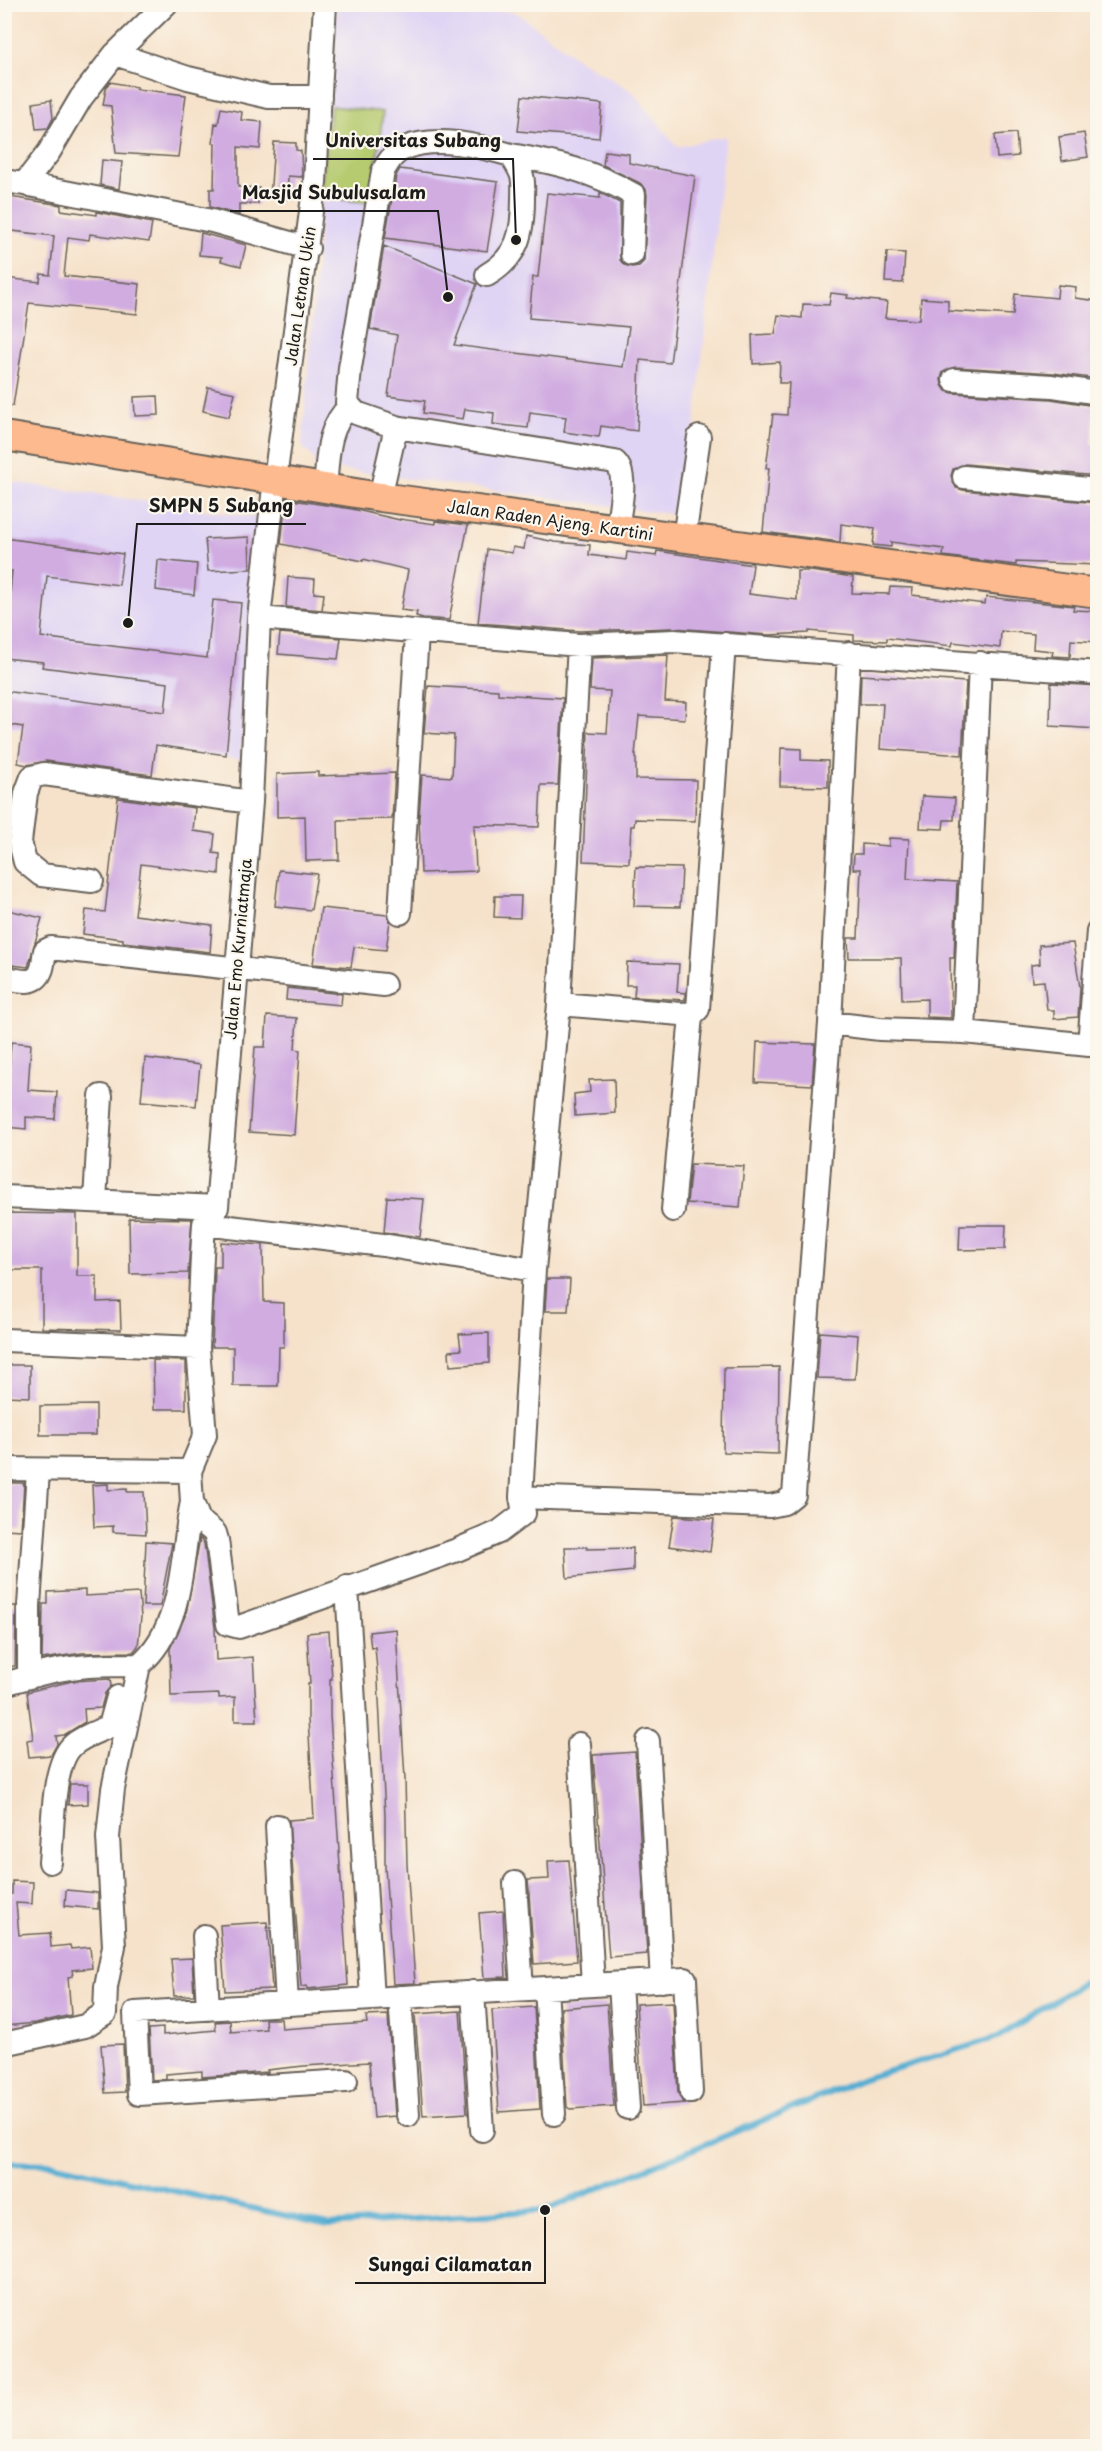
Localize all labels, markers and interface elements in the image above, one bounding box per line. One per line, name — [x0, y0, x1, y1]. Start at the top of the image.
callout: Universitas Subang — [313, 123, 513, 159]
text: Universitas Subang — [325, 126, 501, 153]
callout: Masjid Subulusalam — [230, 175, 438, 211]
text: Masjid Subulusalam — [242, 178, 426, 205]
street label: Jalan Letnan Ukin — [277, 225, 321, 367]
callout: SMPN 5 Subang — [137, 488, 306, 524]
text: SMPN 5 Subang — [149, 491, 293, 518]
street label: Jalan Raden Ajeng. Kartini — [446, 493, 655, 545]
street label: Jalan Emo Kurniatmaja — [217, 857, 257, 1040]
callout: Sungai Cilamatan — [355, 2247, 545, 2283]
text: Sungai Cilamatan — [368, 2250, 532, 2277]

